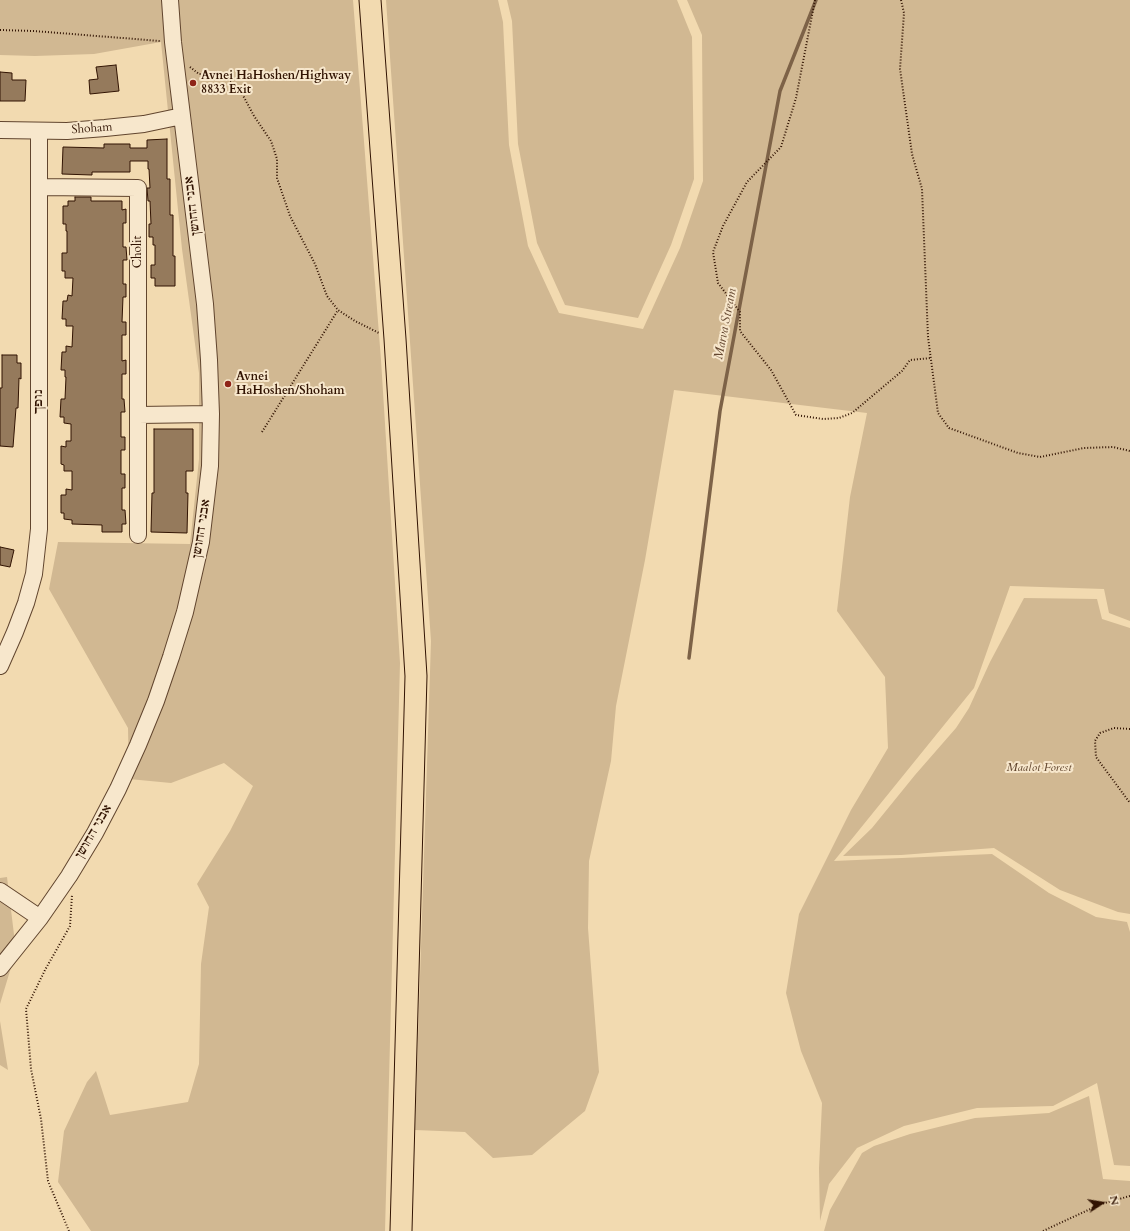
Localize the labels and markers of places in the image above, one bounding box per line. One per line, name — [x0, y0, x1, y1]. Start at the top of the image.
place label: Avnei HaHoshen/Highway 8833 Exit — [201, 69, 351, 97]
marker: Avnei HaHoshen/Highway 8833 Exit — [188, 78, 198, 88]
place label: Avnei HaHoshen/Shoham — [236, 370, 345, 398]
marker: Avnei HaHoshen/Shoham — [223, 379, 233, 389]

